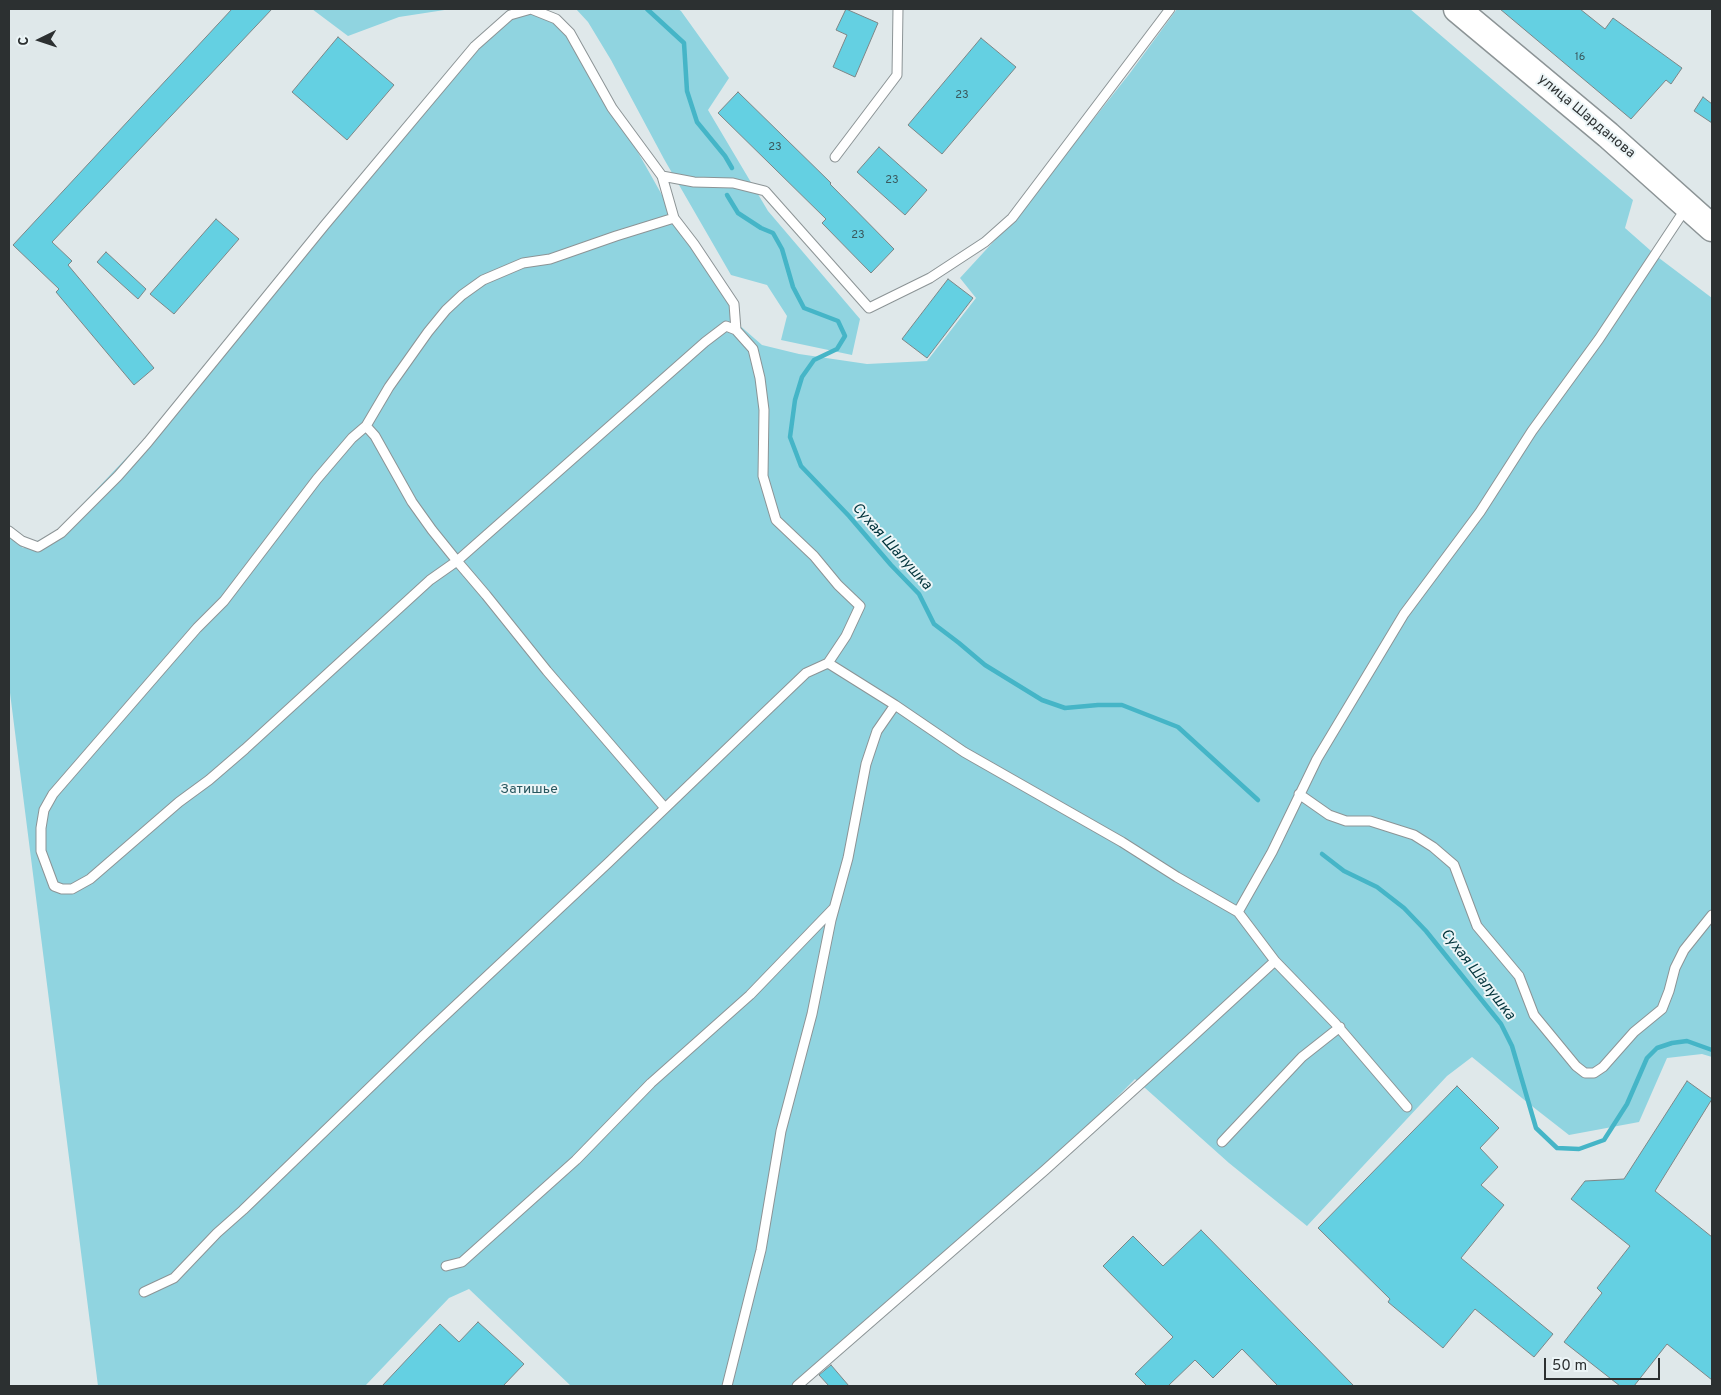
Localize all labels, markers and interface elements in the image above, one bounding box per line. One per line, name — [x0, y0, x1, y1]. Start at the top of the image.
north arrow — [15, 15, 65, 65]
text: С — [16, 36, 33, 46]
house number: 16 — [1575, 51, 1585, 65]
street label: улица Шарданова — [1534, 71, 1638, 163]
house number: 23 — [955, 89, 969, 103]
house number: 23 — [768, 141, 782, 155]
house number: 23 — [885, 174, 899, 188]
house number: 23 — [851, 229, 865, 243]
water label: Сухая Шалушка — [847, 500, 935, 594]
park label: Затишье — [500, 782, 558, 798]
water label: Сухая Шалушка — [1436, 926, 1518, 1024]
scale bar — [1546, 1348, 1662, 1380]
text: 50 m — [1552, 1357, 1587, 1376]

